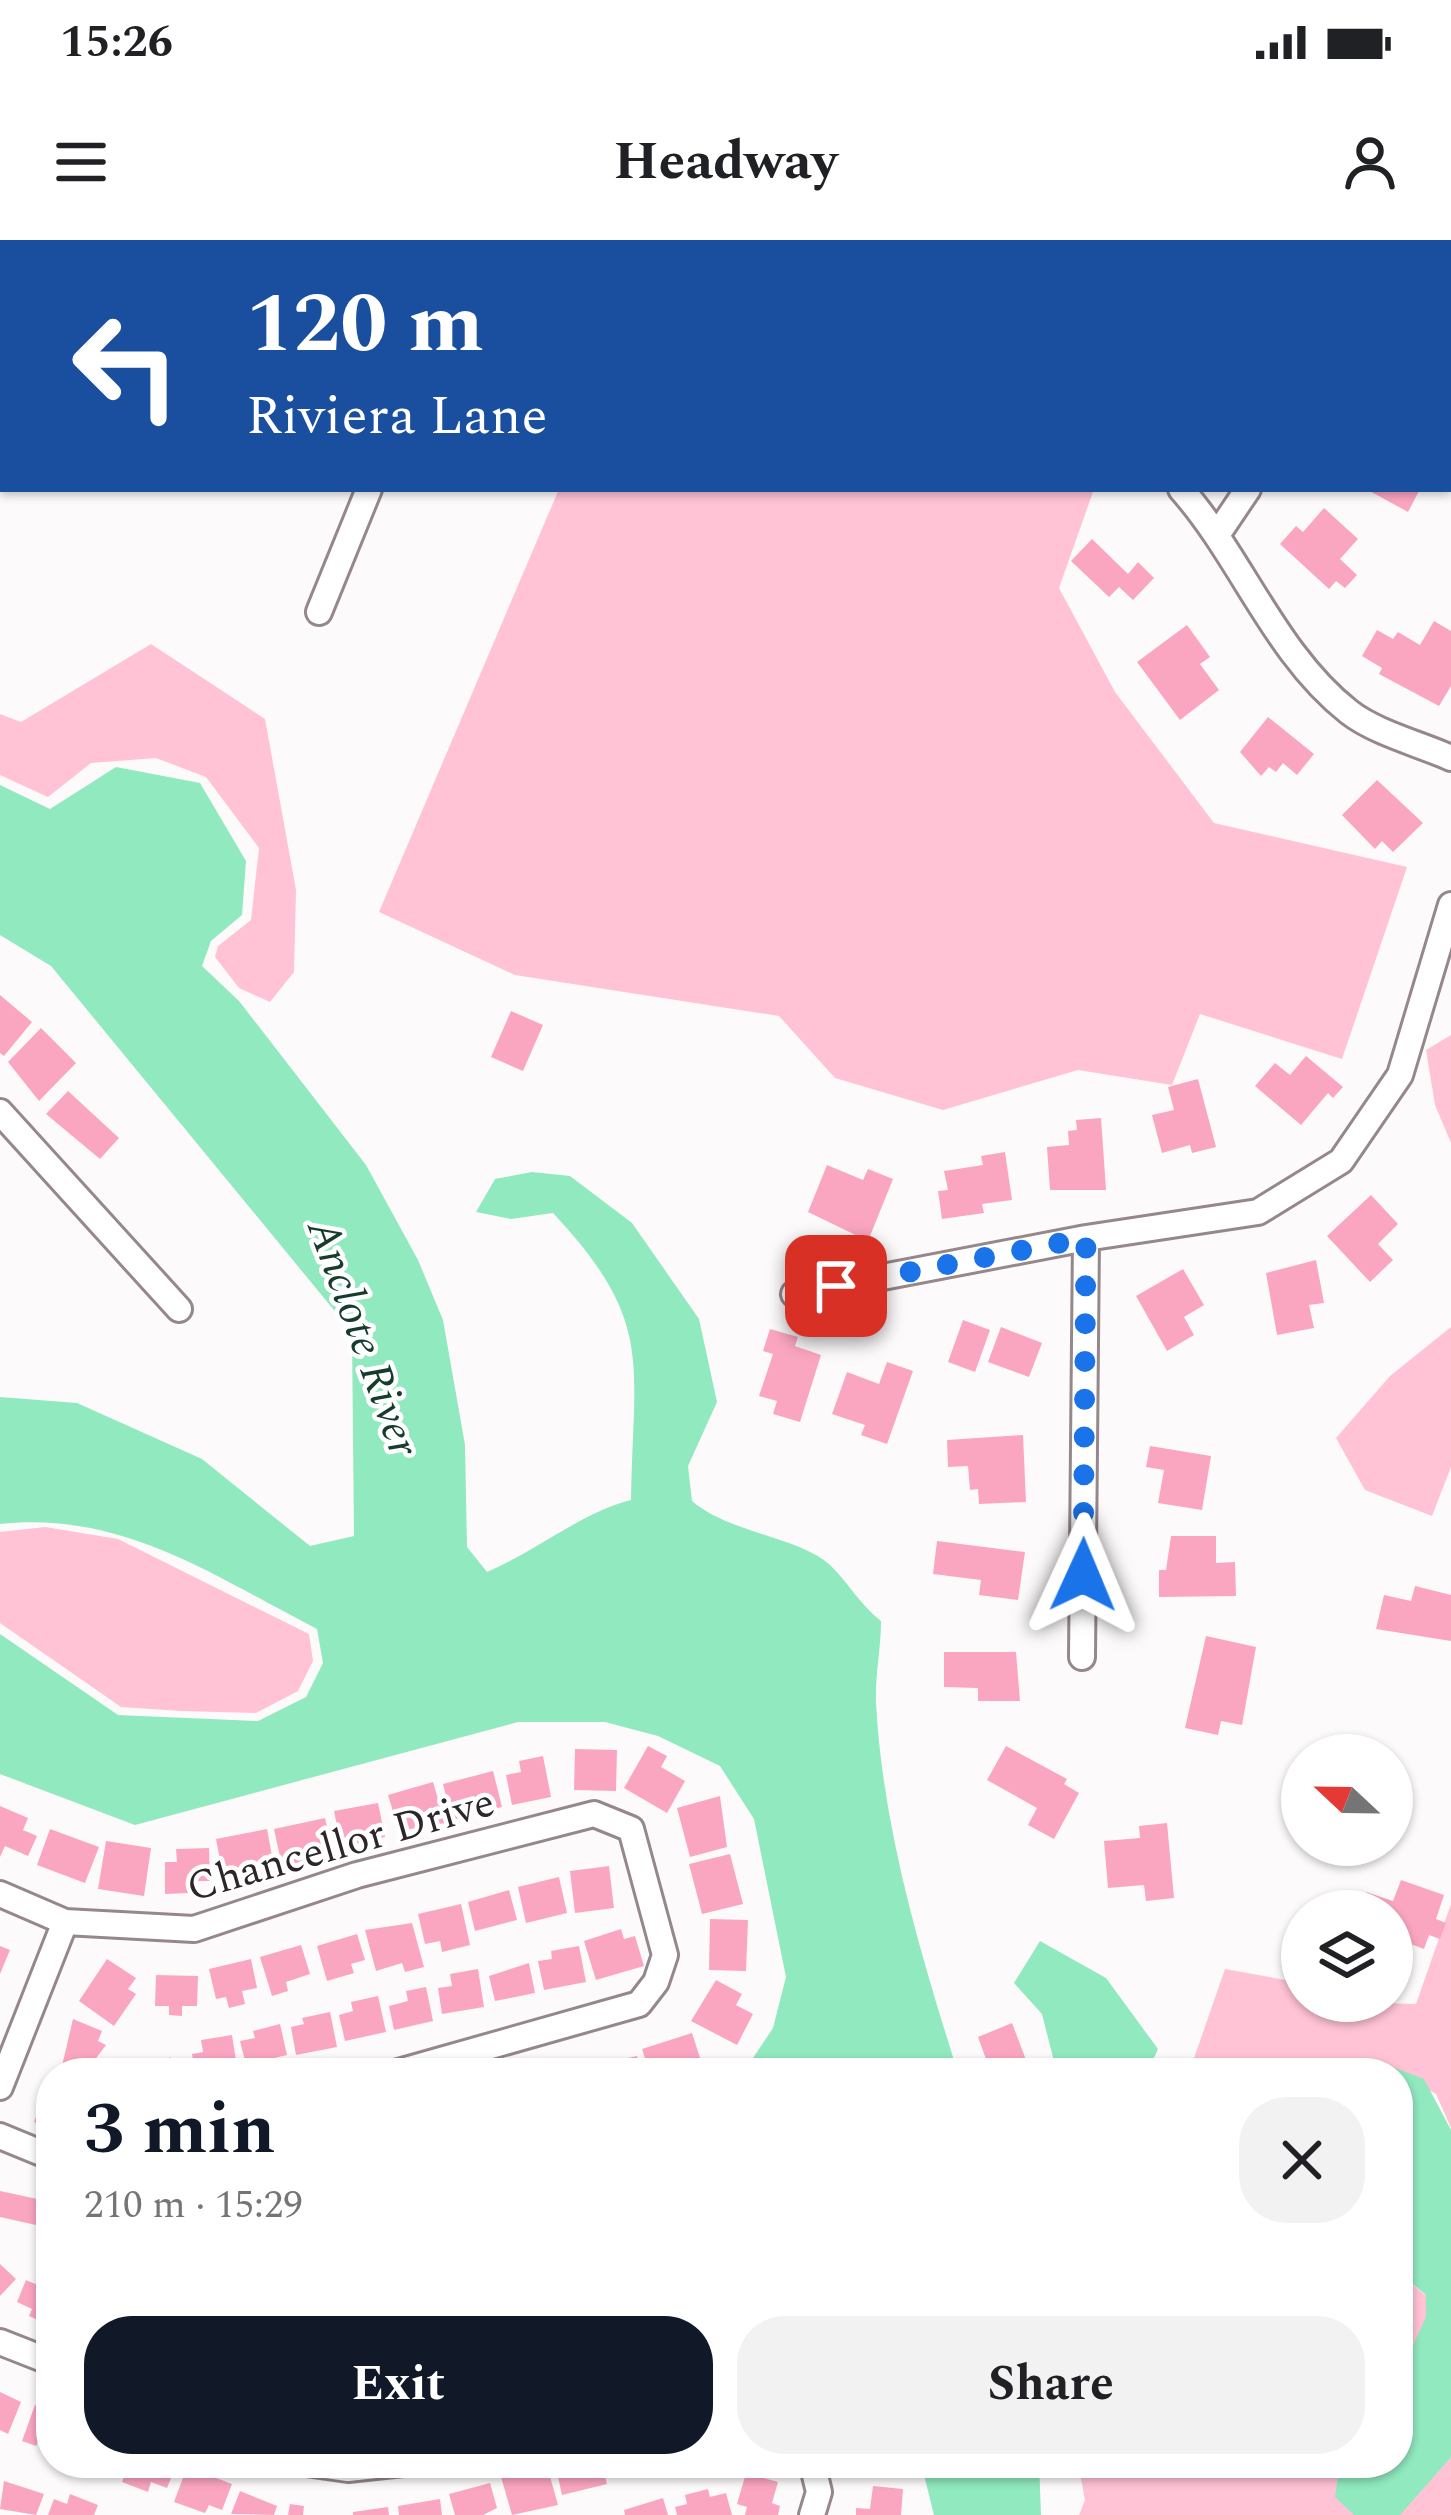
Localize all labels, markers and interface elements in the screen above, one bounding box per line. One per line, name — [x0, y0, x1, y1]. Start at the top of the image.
text: 15:26 — [60, 8, 173, 77]
text: Headway — [613, 121, 838, 203]
icon: menu — [48, 129, 114, 195]
icon: person — [1337, 129, 1403, 195]
text: 120 m — [246, 261, 484, 389]
icon: left — [48, 288, 204, 444]
text: Riviera Lane — [246, 376, 548, 458]
water label: Anclote River — [287, 1208, 438, 1467]
pin — [785, 1235, 887, 1337]
icon: arrive — [803, 1253, 869, 1319]
position arrow — [1020, 1512, 1146, 1638]
north arrow — [1281, 1734, 1413, 1866]
map controls — [1281, 1734, 1413, 2022]
street label: Chancellor Drive — [179, 1771, 502, 1919]
button: layers — [1281, 1890, 1413, 2022]
text: 3 min — [84, 2076, 276, 2185]
button: close — [1239, 2097, 1365, 2223]
text: 210 m · 15:29 — [84, 2176, 303, 2235]
button: Exit — [84, 2316, 713, 2454]
button: Share — [737, 2316, 1365, 2454]

